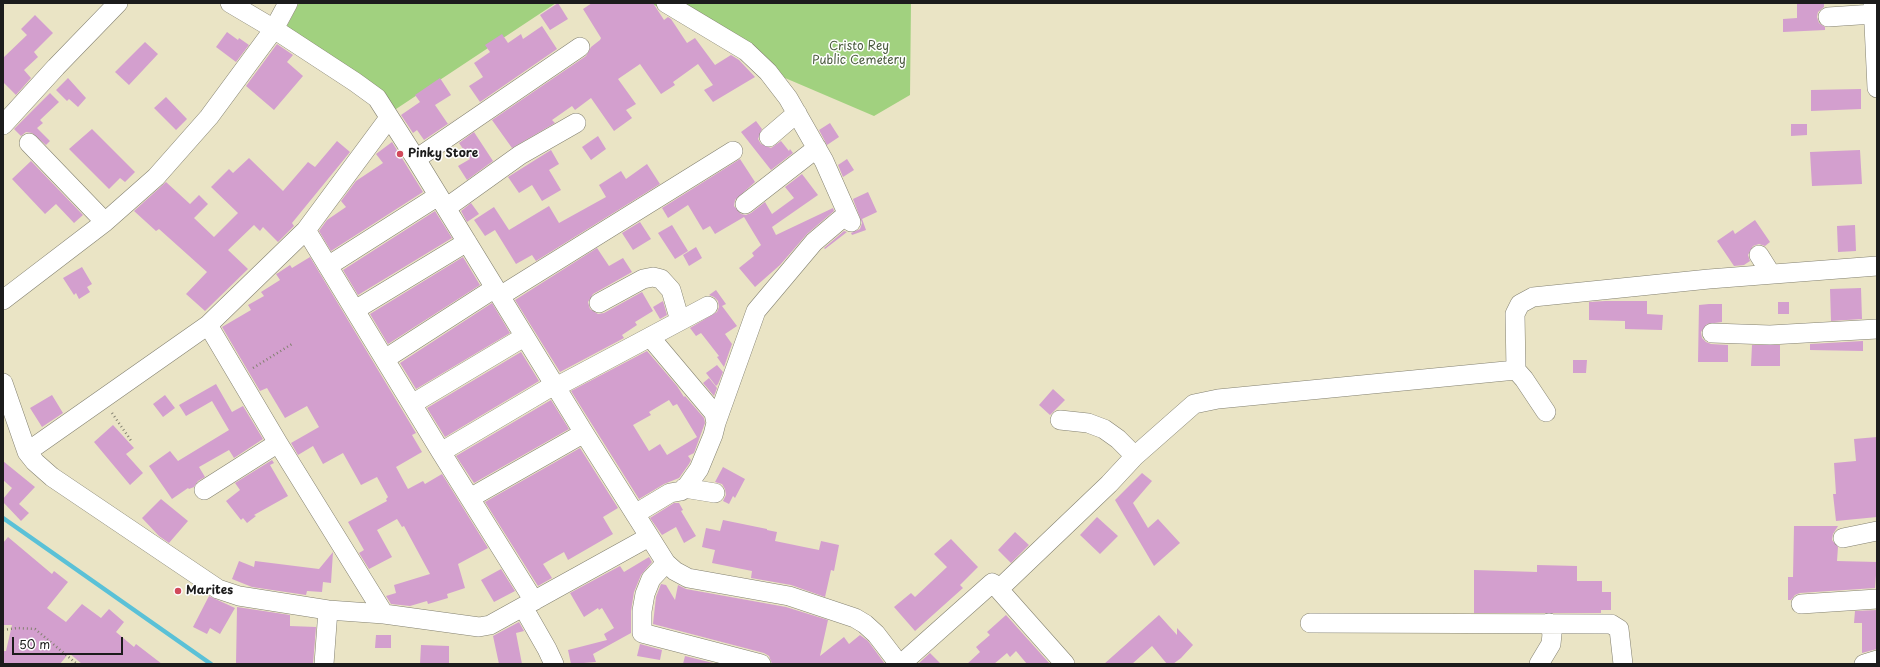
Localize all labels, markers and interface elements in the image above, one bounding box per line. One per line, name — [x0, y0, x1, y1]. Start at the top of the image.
park label: Cristo Rey Public Cemetery — [812, 40, 906, 68]
place label: Pinky Store — [408, 147, 478, 161]
marker: Pinky Store — [395, 149, 405, 159]
place label: Marites — [186, 584, 233, 598]
marker: Marites — [173, 586, 183, 596]
scale bar — [14, 629, 125, 655]
text: 50 m — [19, 635, 50, 653]

